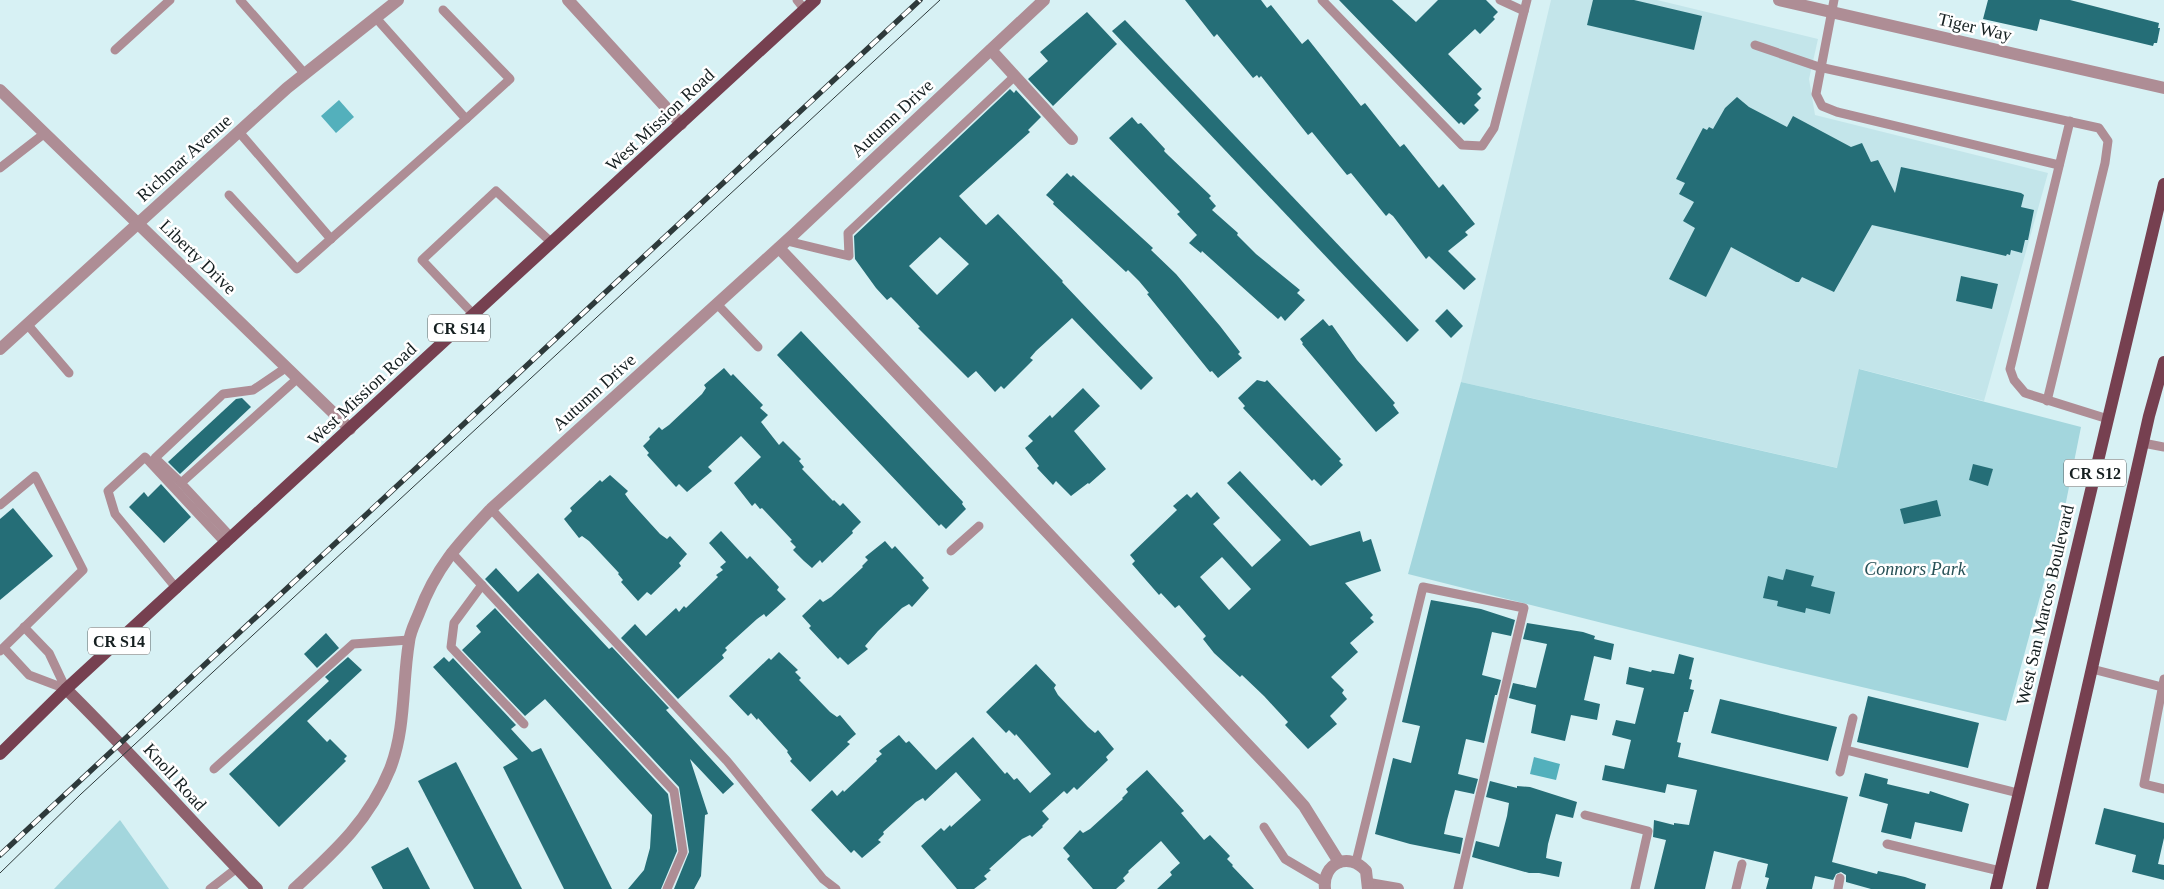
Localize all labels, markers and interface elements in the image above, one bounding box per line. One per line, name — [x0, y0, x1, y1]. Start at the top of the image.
street label: Tiger Way — [1936, 9, 2014, 45]
street label: West Mission Road — [602, 65, 718, 175]
street label: Autumn Drive — [847, 75, 937, 161]
street label: Richmar Avenue — [133, 110, 235, 206]
street label: Liberty Drive — [156, 216, 240, 298]
road number: CR S14 — [428, 314, 490, 342]
street label: West Mission Road — [304, 339, 420, 449]
street label: Autumn Drive — [548, 350, 640, 434]
road number: CR S12 — [2064, 459, 2126, 486]
street label: West San Marcos Boulevard — [2012, 503, 2078, 707]
park label: Connors Park — [1864, 559, 1967, 579]
road number: CR S14 — [88, 627, 150, 654]
street label: Knoll Road — [140, 739, 210, 815]

